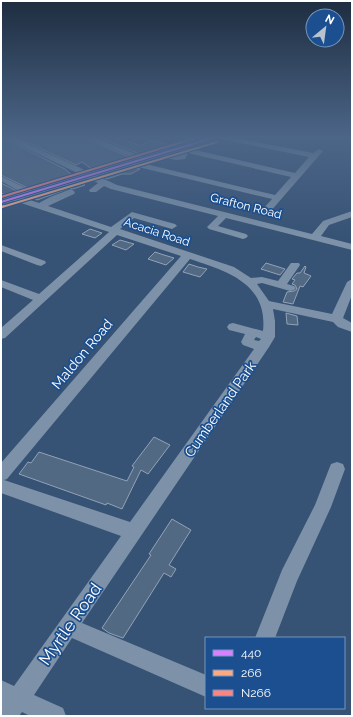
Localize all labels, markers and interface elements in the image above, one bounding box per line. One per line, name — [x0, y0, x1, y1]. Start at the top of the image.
north arrow — [305, 8, 345, 48]
text: N — [323, 12, 336, 27]
street label: Grafton Road — [209, 190, 283, 222]
street label: Acacia Road — [122, 215, 192, 249]
street label: Maldon Road — [48, 316, 116, 392]
street label: Cumberland Park — [181, 358, 259, 460]
street label: Myrtle Road — [34, 579, 106, 669]
legend — [205, 637, 345, 709]
text: 440 — [241, 646, 261, 660]
text: 266 — [241, 666, 262, 680]
text: N266 — [241, 686, 271, 700]

